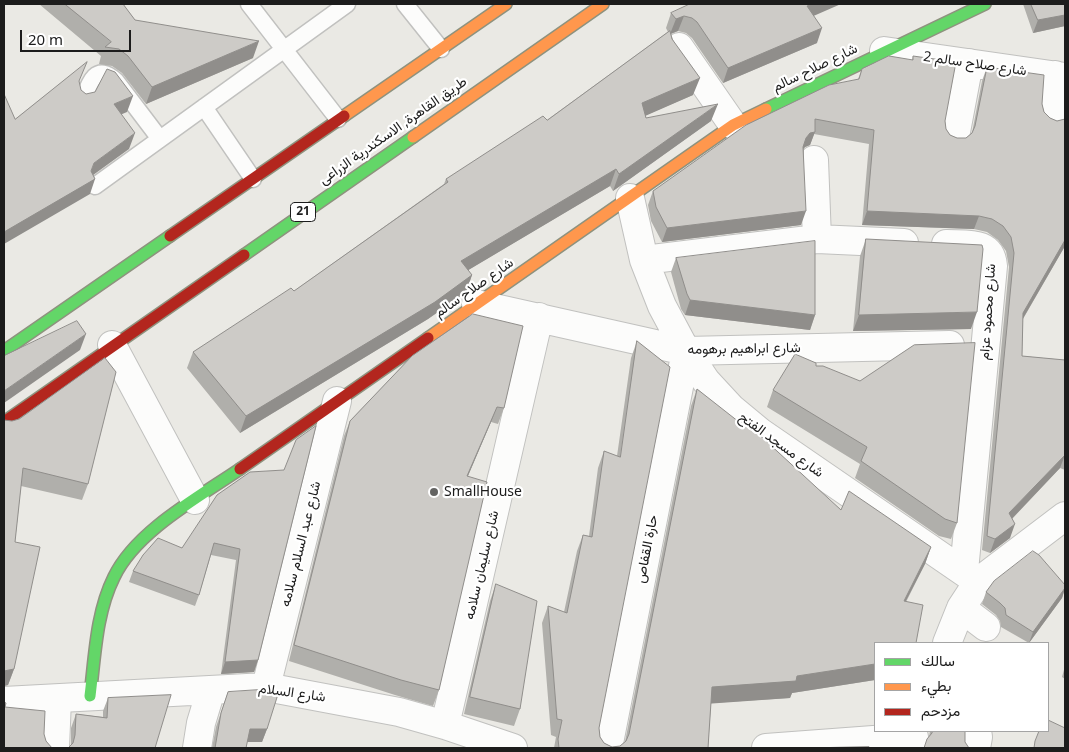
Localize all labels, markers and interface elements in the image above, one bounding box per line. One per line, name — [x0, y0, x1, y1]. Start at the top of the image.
scale bar — [22, 20, 134, 52]
text: 20 m — [28, 29, 63, 49]
street label: شارع صلاح سالم — [770, 40, 860, 96]
street label: شارع صلاح سالم 2 — [922, 48, 1028, 80]
street label: طريق القاهرة, الاسكندرية الزراعى — [316, 73, 470, 189]
road number: 21 — [290, 202, 316, 222]
street label: شارع صلاح سالم — [431, 255, 517, 321]
street label: شارع محمود عزام — [976, 263, 1000, 361]
street label: شارع ابراهيم برهومه — [687, 340, 801, 358]
street label: شارع مسجد الفتح — [735, 409, 827, 481]
street label: شارع عبد السلام سلامه — [277, 480, 325, 608]
place label: SmallHouse — [444, 484, 522, 500]
marker: SmallHouse — [428, 486, 440, 498]
street label: شارع سليمان سلامه — [461, 509, 503, 621]
street label: حارة القفاص — [632, 513, 662, 585]
legend — [874, 642, 1049, 732]
text: سالك — [921, 650, 955, 670]
text: بطيء — [921, 675, 951, 695]
street label: شارع السلام — [257, 680, 327, 706]
text: مزدحم — [921, 700, 960, 720]

